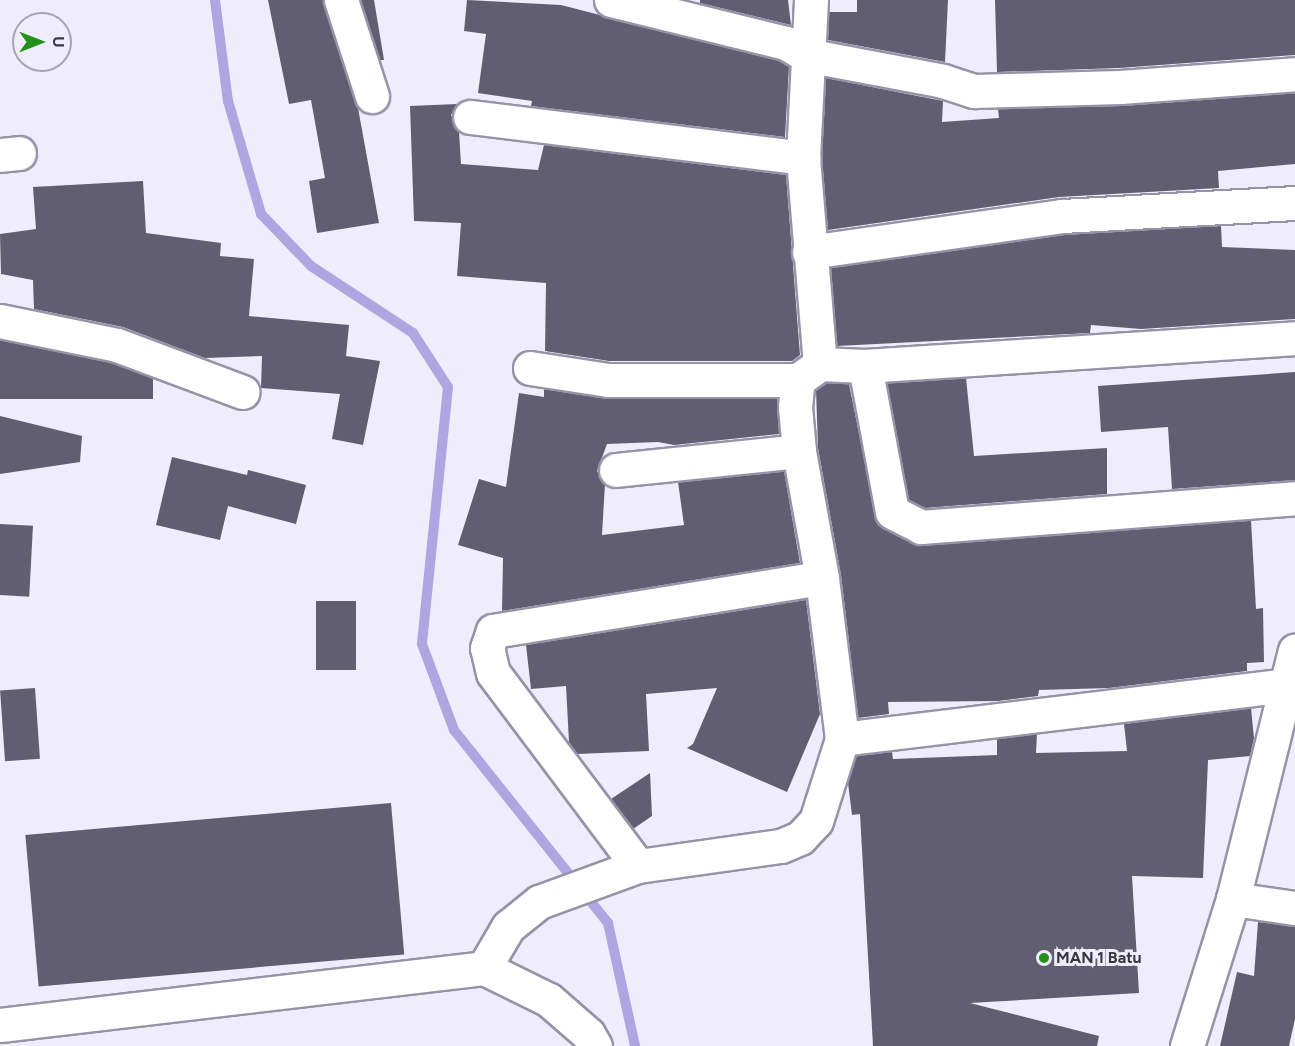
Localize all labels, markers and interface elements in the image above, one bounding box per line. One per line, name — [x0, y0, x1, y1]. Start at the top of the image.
north arrow — [12, 12, 72, 72]
text: U — [49, 36, 68, 48]
place label: MAN 1 Batu — [1056, 948, 1142, 968]
marker: MAN 1 Batu — [1037, 951, 1051, 965]

